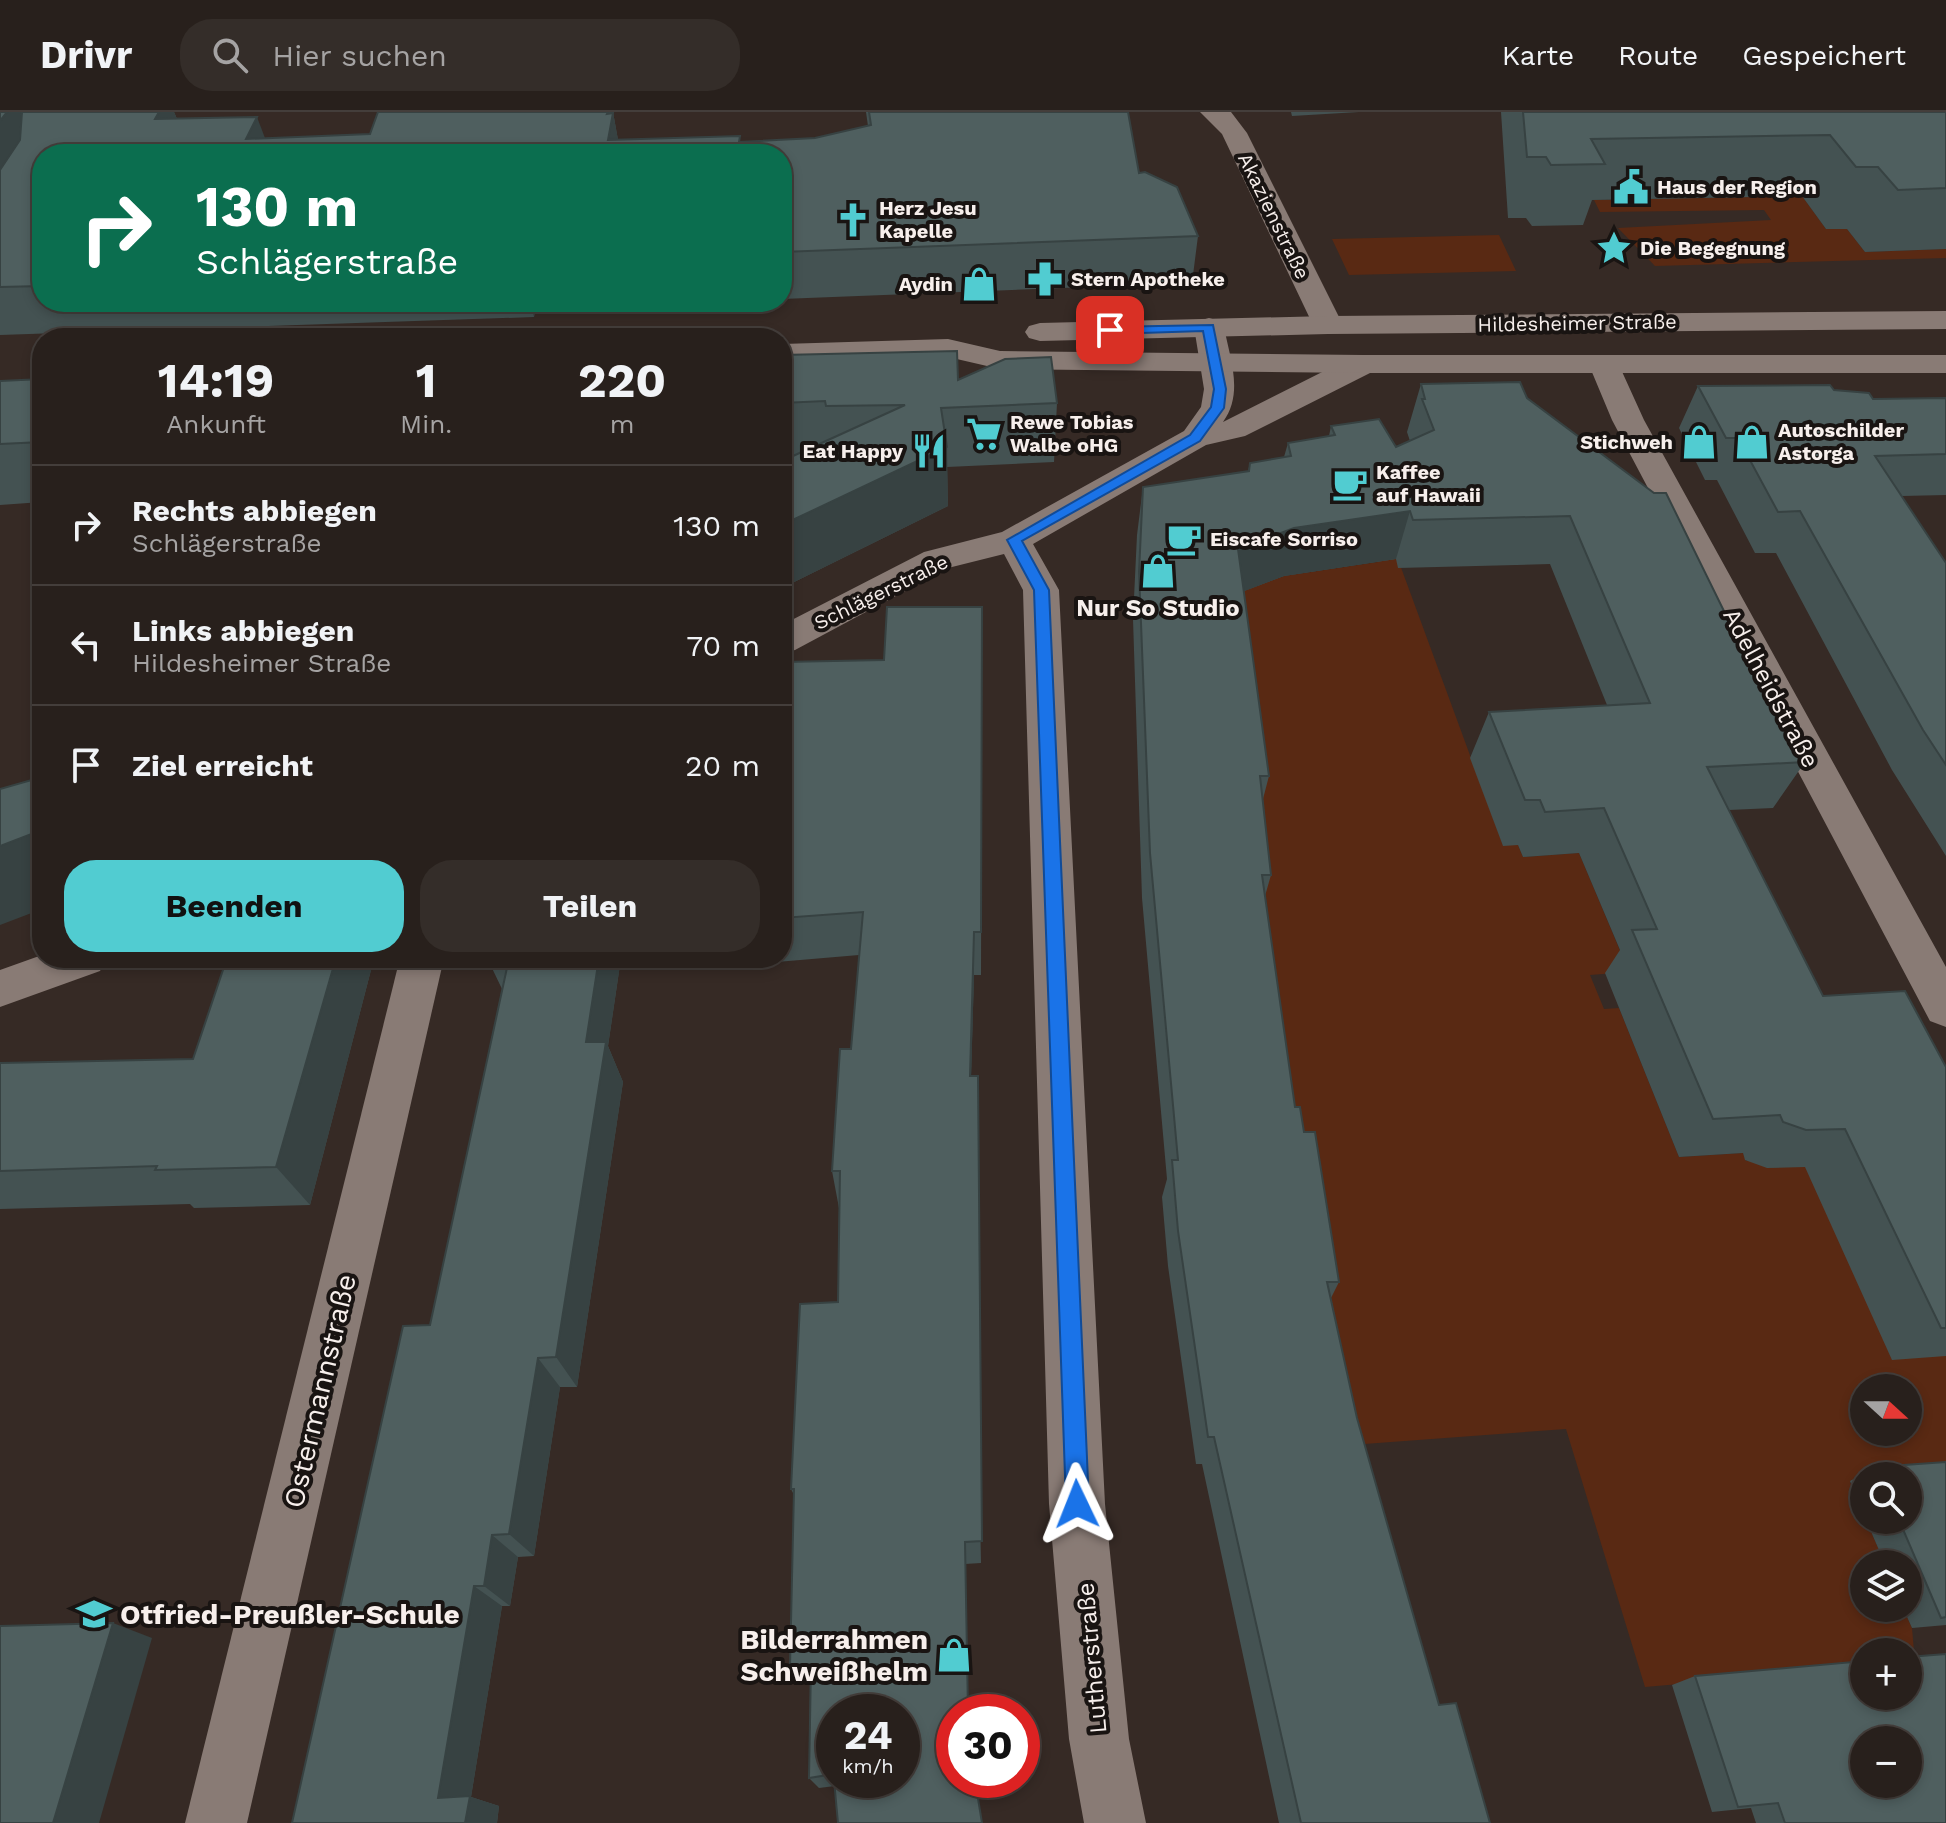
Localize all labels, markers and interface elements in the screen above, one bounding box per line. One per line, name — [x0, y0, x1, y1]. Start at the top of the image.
search box — [180, 19, 740, 91]
text: Drivr — [40, 33, 132, 77]
icon: search — [208, 33, 252, 77]
text: Hier suchen — [272, 38, 447, 73]
text: Karte — [1502, 39, 1574, 72]
text: Route — [1618, 39, 1698, 72]
text: Gespeichert — [1742, 39, 1906, 72]
street label: Akazienstraße — [1233, 149, 1315, 283]
public building icon: Haus der Region — [1612, 168, 1650, 206]
text: 130 m — [196, 174, 358, 240]
place label: Haus der Region — [1657, 175, 1817, 199]
icon: right — [64, 176, 168, 280]
place label: Herz Jesu Kapelle — [879, 196, 977, 243]
church icon: Herz Jesu Kapelle — [834, 201, 872, 239]
place icon: Die Begegnung — [1595, 229, 1633, 267]
place label: Die Begegnung — [1640, 236, 1786, 260]
text: Schlägerstraße — [196, 241, 458, 283]
pharmacy icon: Stern Apotheke — [1026, 260, 1064, 298]
shop icon: Aydin — [960, 265, 998, 303]
place label: Stern Apotheke — [1071, 267, 1225, 291]
place label: Aydin — [899, 272, 953, 296]
pin — [1076, 296, 1144, 364]
icon: arrive — [1088, 308, 1132, 352]
street label: Hildesheimer Straße — [1477, 309, 1677, 337]
text: 14:19 — [158, 352, 274, 409]
text: 1 — [416, 352, 437, 409]
text: 220 — [578, 352, 666, 409]
text: Ankunft — [166, 409, 266, 439]
text: Min. — [400, 409, 452, 439]
text: m — [610, 409, 634, 439]
place label: Rewe Tobias Walbe oHG — [1010, 410, 1134, 457]
supermarket icon: Rewe Tobias Walbe oHG — [965, 415, 1003, 453]
place label: Autoschilder Astorga — [1778, 418, 1904, 465]
shop icon: Stichweh — [1680, 423, 1718, 461]
shop icon: Autoschilder Astorga — [1733, 423, 1771, 461]
place label: Stichweh — [1580, 430, 1673, 454]
restaurant icon: Eat Happy — [910, 432, 948, 470]
place label: Eat Happy — [803, 439, 904, 463]
place label: Kaffee auf Hawaii — [1376, 460, 1481, 507]
cafe icon: Kaffee auf Hawaii — [1331, 465, 1369, 503]
text: Rechts abbiegen — [132, 493, 377, 528]
icon: right — [64, 503, 108, 547]
text: 130 m — [673, 508, 760, 543]
cafe icon: Eiscafe Sorriso — [1165, 520, 1203, 558]
place label: Eiscafe Sorriso — [1210, 527, 1358, 551]
text: Schlägerstraße — [132, 528, 322, 558]
street label: Schlägerstraße — [810, 549, 952, 635]
shop icon: Nur So Studio — [1139, 552, 1177, 590]
place label: Nur So Studio — [1076, 594, 1240, 622]
street label: Adelheidstraße — [1717, 604, 1825, 772]
text: Links abbiegen — [132, 613, 354, 648]
icon: left — [64, 623, 108, 667]
text: 70 m — [686, 628, 760, 663]
text: Hildesheimer Straße — [132, 648, 391, 678]
icon: arrive — [64, 743, 108, 787]
text: Ziel erreicht — [132, 748, 313, 783]
text: 20 m — [685, 748, 760, 783]
button: Beenden — [64, 860, 404, 952]
button: Teilen — [420, 860, 760, 952]
street label: Ostermannstraße — [277, 1271, 363, 1511]
north arrow — [1850, 1374, 1922, 1446]
map controls — [1850, 1374, 1922, 1798]
position arrow — [1035, 1462, 1119, 1546]
button: search — [1850, 1462, 1922, 1534]
button: layers — [1850, 1550, 1922, 1622]
street label: Lutherstraße — [1071, 1581, 1113, 1735]
school or university icon: Otfried-Preußler-Schule — [75, 1595, 113, 1633]
place label: Otfried-Preußler-Schule — [120, 1598, 460, 1631]
place label: Bilderrahmen Schweißhelm — [740, 1623, 928, 1688]
shop icon: Bilderrahmen Schweißhelm — [935, 1636, 973, 1674]
button: + — [1850, 1638, 1922, 1710]
speed limit sign: 30 — [936, 1694, 1040, 1798]
text: 24 — [843, 1712, 893, 1759]
button: − — [1850, 1726, 1922, 1798]
text: km/h — [842, 1754, 894, 1778]

